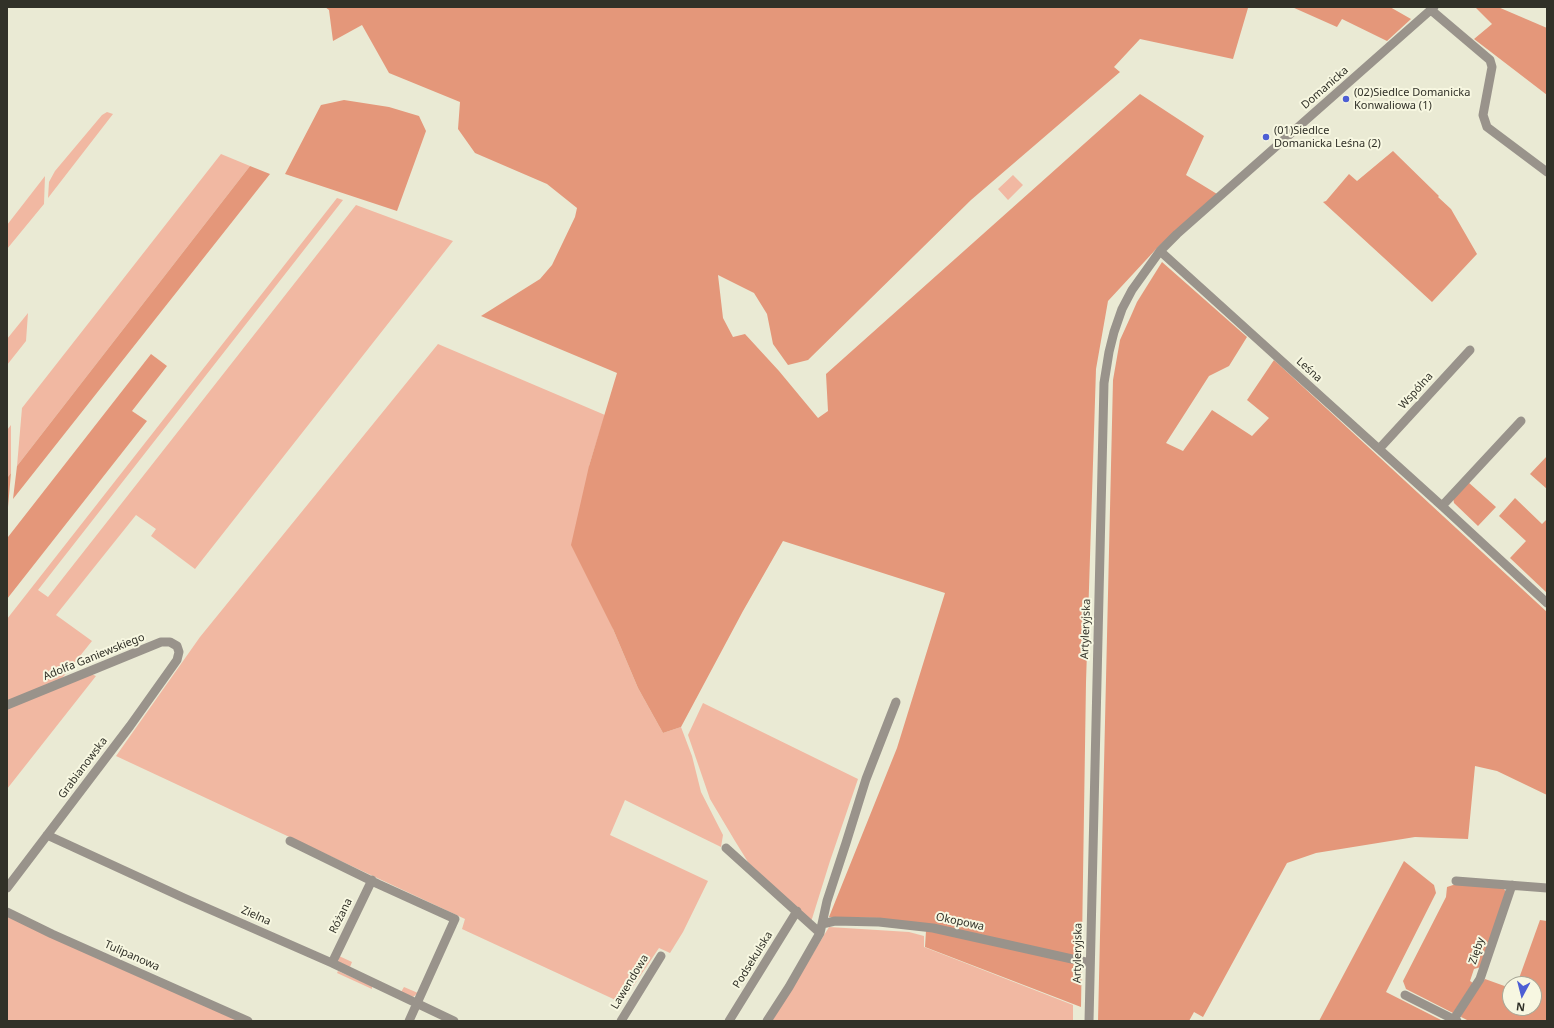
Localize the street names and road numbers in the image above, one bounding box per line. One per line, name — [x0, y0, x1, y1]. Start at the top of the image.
street label: Domanicka — [1299, 64, 1351, 112]
street label: Leśna — [1293, 355, 1325, 385]
street label: Wspólna — [1396, 370, 1436, 412]
street label: Artyleryjska — [1078, 599, 1094, 659]
street label: Adolfa Ganiewskiego — [41, 631, 147, 683]
street label: Grabianowska — [56, 735, 110, 801]
street label: Różana — [327, 896, 355, 936]
street label: Zielna — [239, 904, 273, 928]
street label: Okopowa — [935, 910, 985, 934]
street label: Artyleryjska — [1071, 923, 1085, 983]
street label: Podsekulska — [730, 929, 776, 991]
street label: Zięby — [1466, 936, 1488, 966]
street label: Tulipanowa — [102, 938, 162, 974]
street label: Lawendowa — [608, 952, 652, 1012]

